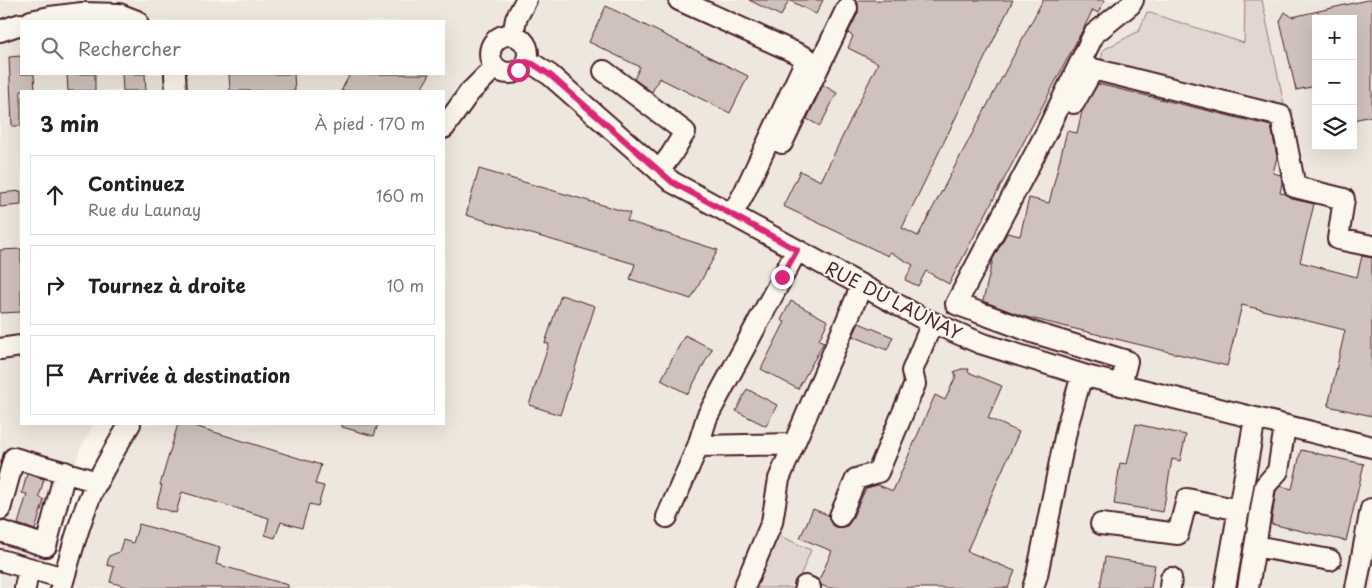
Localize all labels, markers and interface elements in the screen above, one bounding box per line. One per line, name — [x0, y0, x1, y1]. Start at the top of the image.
map controls — [1312, 15, 1357, 150]
button: + — [1312, 15, 1357, 60]
search box — [20, 20, 445, 75]
icon: search — [38, 34, 66, 62]
text: Rechercher — [78, 34, 181, 62]
route start — [507, 59, 530, 82]
button: − — [1312, 60, 1357, 105]
button: layers — [1312, 105, 1357, 150]
text: 3 min — [40, 107, 99, 139]
text: À pied · 170 m — [315, 111, 425, 135]
text: Continuez — [88, 169, 185, 197]
icon: ahead — [41, 181, 69, 209]
text: 160 m — [376, 183, 424, 207]
text: Rue du Launay — [88, 197, 201, 221]
street label: RUE DU LAUNAY — [821, 254, 967, 346]
route end — [771, 266, 794, 289]
icon: right — [41, 271, 69, 299]
text: Tournez à droite — [88, 271, 246, 299]
text: 10 m — [387, 273, 424, 297]
icon: arrive — [41, 361, 69, 389]
text: Arrivée à destination — [88, 361, 291, 389]

